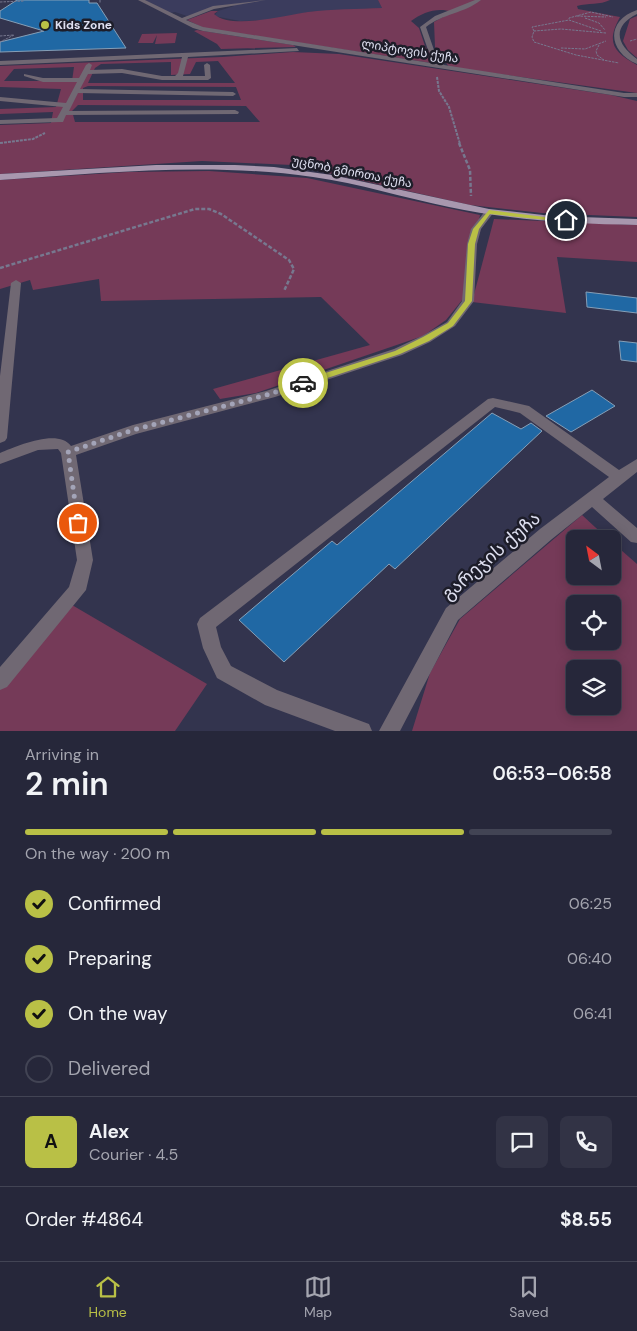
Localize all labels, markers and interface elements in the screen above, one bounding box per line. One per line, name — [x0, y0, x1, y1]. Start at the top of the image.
place label: Kids Zone — [55, 17, 112, 33]
marker: Kids Zone — [39, 19, 51, 31]
street label: ლიპტოვის ქუჩა — [360, 35, 460, 67]
street label: უცნობ გმირთა ქუჩა — [291, 153, 413, 191]
pin — [545, 199, 587, 241]
icon: home — [552, 206, 580, 234]
courier — [278, 358, 328, 408]
icon: car — [289, 369, 317, 397]
pin — [57, 502, 99, 544]
street label: გარეჯის ქუჩა — [437, 506, 545, 606]
icon: bag — [64, 509, 92, 537]
north arrow — [566, 530, 621, 585]
map controls — [566, 530, 621, 715]
button: locate — [566, 595, 621, 650]
button: layers — [566, 660, 621, 715]
text: Arriving in — [25, 744, 99, 765]
text: 06:53–06:58 — [493, 761, 612, 786]
text: 2 min — [25, 763, 109, 805]
text: On the way · 200 m — [25, 843, 170, 864]
icon: check — [25, 890, 53, 918]
text: Confirmed — [68, 891, 161, 916]
text: 06:25 — [569, 893, 612, 914]
icon: check — [25, 945, 53, 973]
text: Preparing — [68, 946, 152, 971]
text: 06:40 — [567, 948, 612, 969]
icon: check — [25, 1000, 53, 1028]
text: On the way — [68, 1001, 168, 1026]
text: 06:41 — [573, 1003, 612, 1024]
text: Delivered — [68, 1056, 150, 1081]
button: chat — [496, 1116, 548, 1168]
button: phone — [560, 1116, 612, 1168]
text: Alex — [89, 1119, 129, 1144]
text: A — [44, 1129, 58, 1154]
text: Courier · 4.5 — [89, 1144, 178, 1165]
text: Order #4864 — [25, 1207, 143, 1232]
text: $8.55 — [560, 1207, 612, 1232]
tab: Home — [89, 1273, 127, 1321]
tab: Map — [304, 1273, 332, 1321]
tab: Saved — [509, 1273, 548, 1321]

